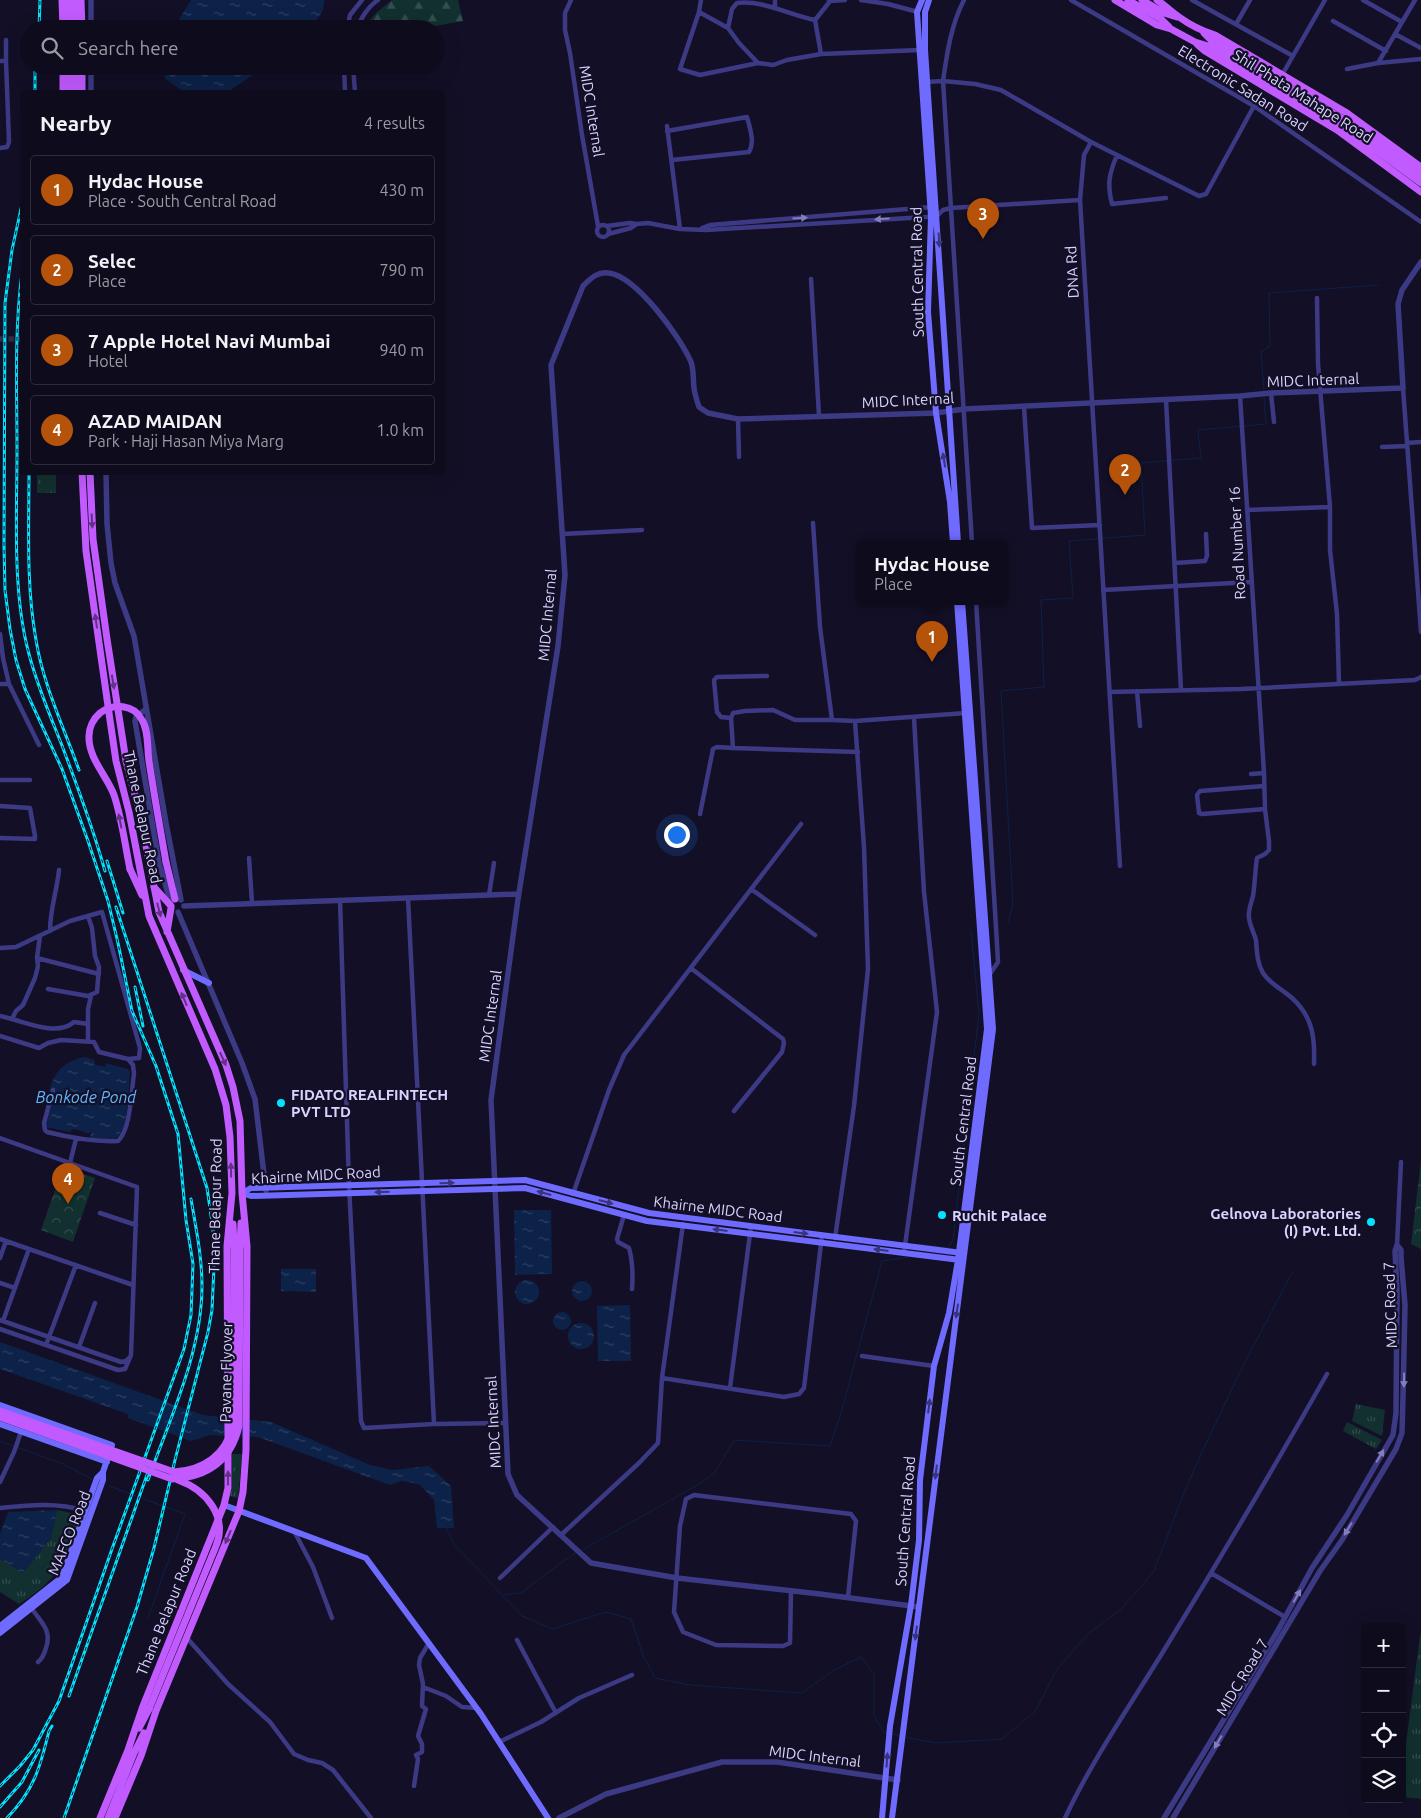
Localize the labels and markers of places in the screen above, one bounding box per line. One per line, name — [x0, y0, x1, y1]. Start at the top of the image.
pin: 3 — [967, 198, 999, 239]
pin: 2 — [1109, 454, 1141, 495]
pin: 1 — [916, 621, 948, 662]
place label: FIDATO REALFINTECH PVT LTD — [291, 1086, 448, 1120]
marker: FIDATO REALFINTECH PVT LTD — [275, 1097, 287, 1109]
pin: 4 — [52, 1163, 84, 1204]
place label: Gelnova Laboratories (I) Pvt. Ltd. — [1210, 1205, 1361, 1239]
place label: Ruchit Palace — [952, 1207, 1047, 1224]
marker: Ruchit Palace — [936, 1209, 948, 1221]
marker: Gelnova Laboratories (I) Pvt. Ltd. — [1365, 1216, 1377, 1228]

